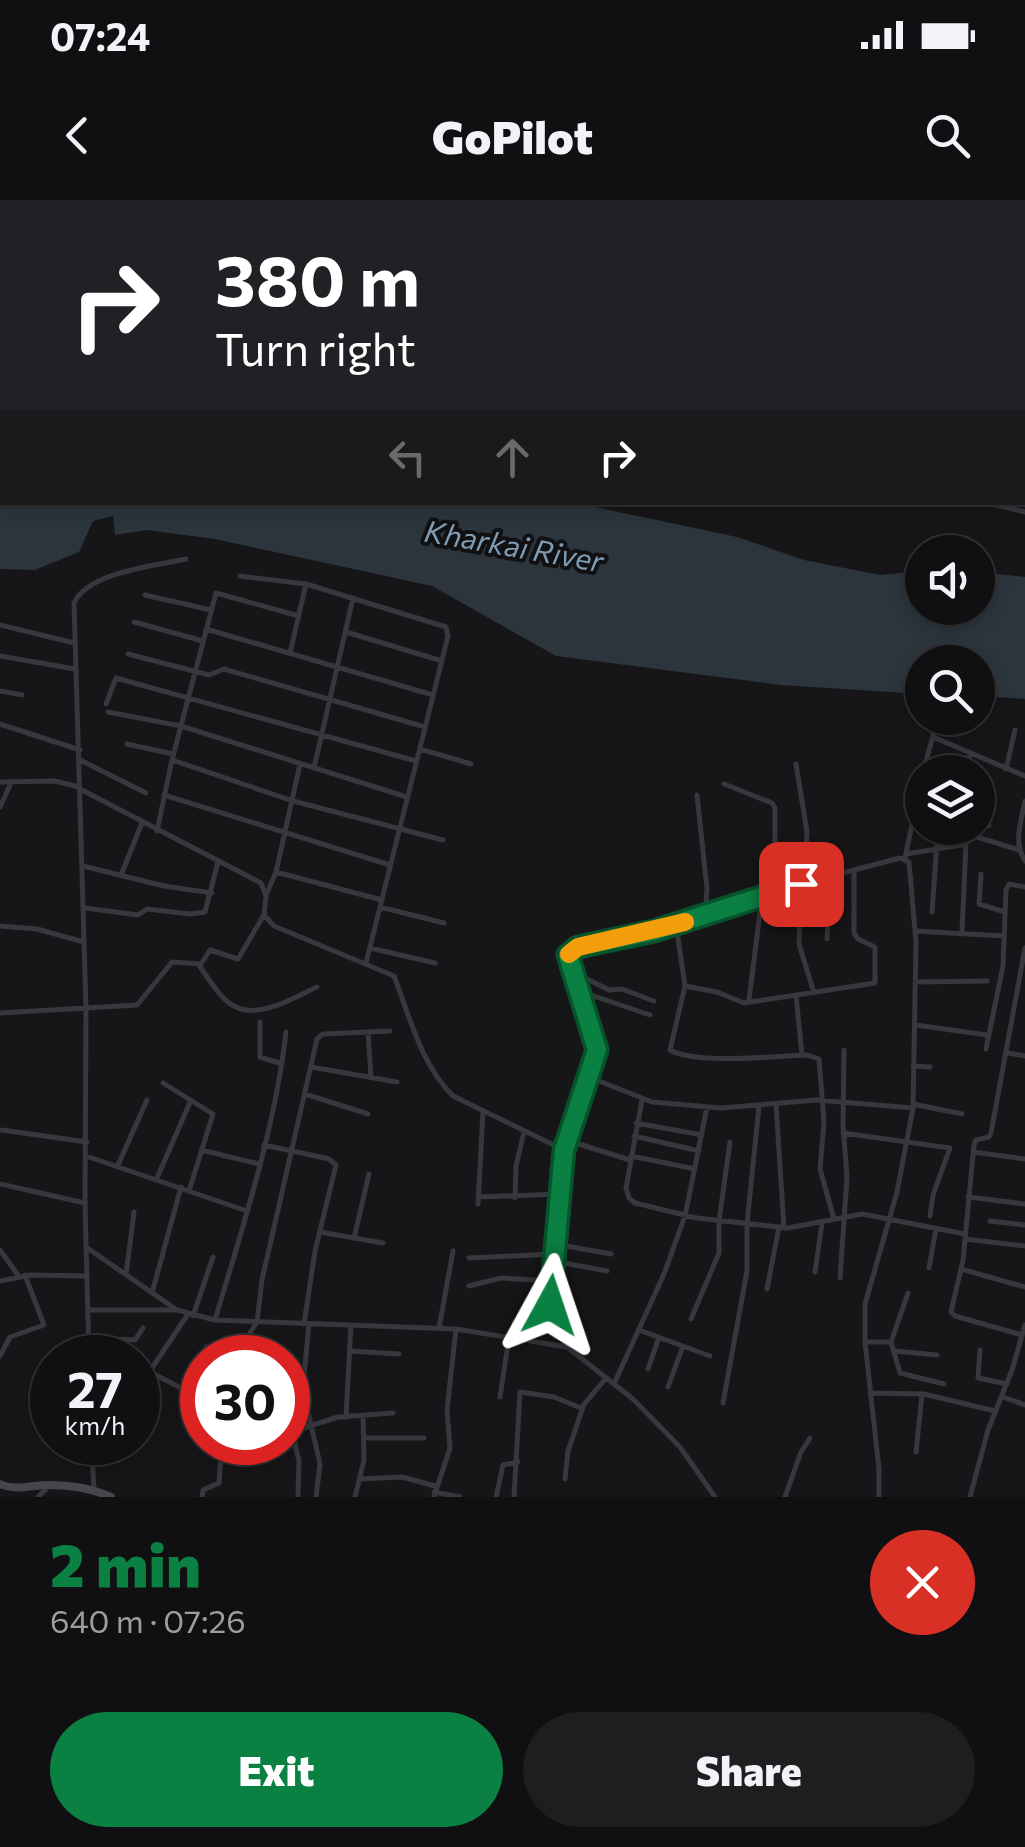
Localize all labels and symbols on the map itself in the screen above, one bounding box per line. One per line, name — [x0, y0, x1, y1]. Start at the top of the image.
water label: Kharkai River — [422, 511, 608, 579]
pin — [759, 842, 844, 927]
position arrow — [498, 1253, 602, 1357]
speed limit sign: 30 — [180, 1335, 310, 1465]

